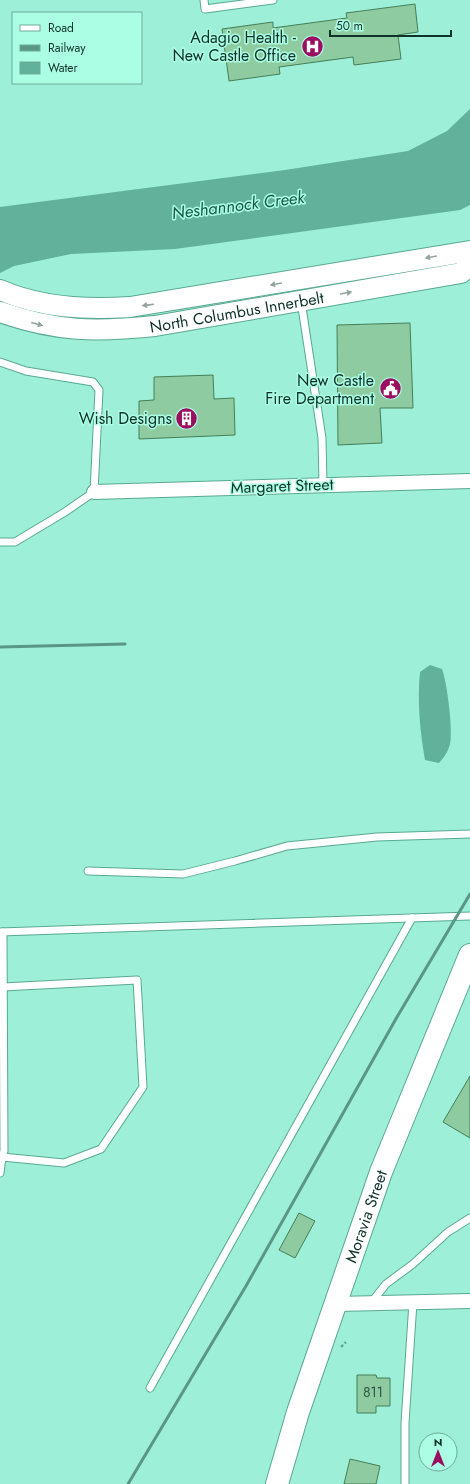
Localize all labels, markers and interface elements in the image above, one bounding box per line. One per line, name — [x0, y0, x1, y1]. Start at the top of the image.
legend — [12, 12, 142, 84]
scale bar — [330, 12, 451, 38]
text: 50 m — [336, 17, 363, 35]
text: Road — [48, 19, 74, 37]
place label: Adagio Health - New Castle Office — [172, 26, 297, 67]
hospital icon: Adagio Health - New Castle Office — [299, 33, 325, 59]
text: Railway — [48, 39, 86, 57]
text: Water — [48, 59, 79, 77]
water label: Neshannock Creek — [170, 185, 306, 225]
one-way arrow — [425, 254, 438, 260]
one-way arrow — [270, 281, 282, 287]
street label: North Columbus Innerbelt — [148, 285, 326, 338]
one-way arrow — [340, 290, 352, 296]
one-way arrow — [141, 302, 154, 308]
one-way arrow — [31, 321, 43, 327]
place label: New Castle Fire Department — [265, 369, 374, 410]
public building icon: New Castle Fire Department — [377, 376, 403, 402]
building icon: Wish Designs — [174, 405, 200, 431]
place label: Wish Designs — [79, 407, 172, 430]
street label: Margaret Street — [230, 473, 334, 499]
street label: Moravia Street — [339, 1167, 392, 1266]
house number: 811 — [363, 1382, 383, 1402]
north arrow — [418, 1432, 458, 1472]
text: N — [434, 1434, 442, 1450]

